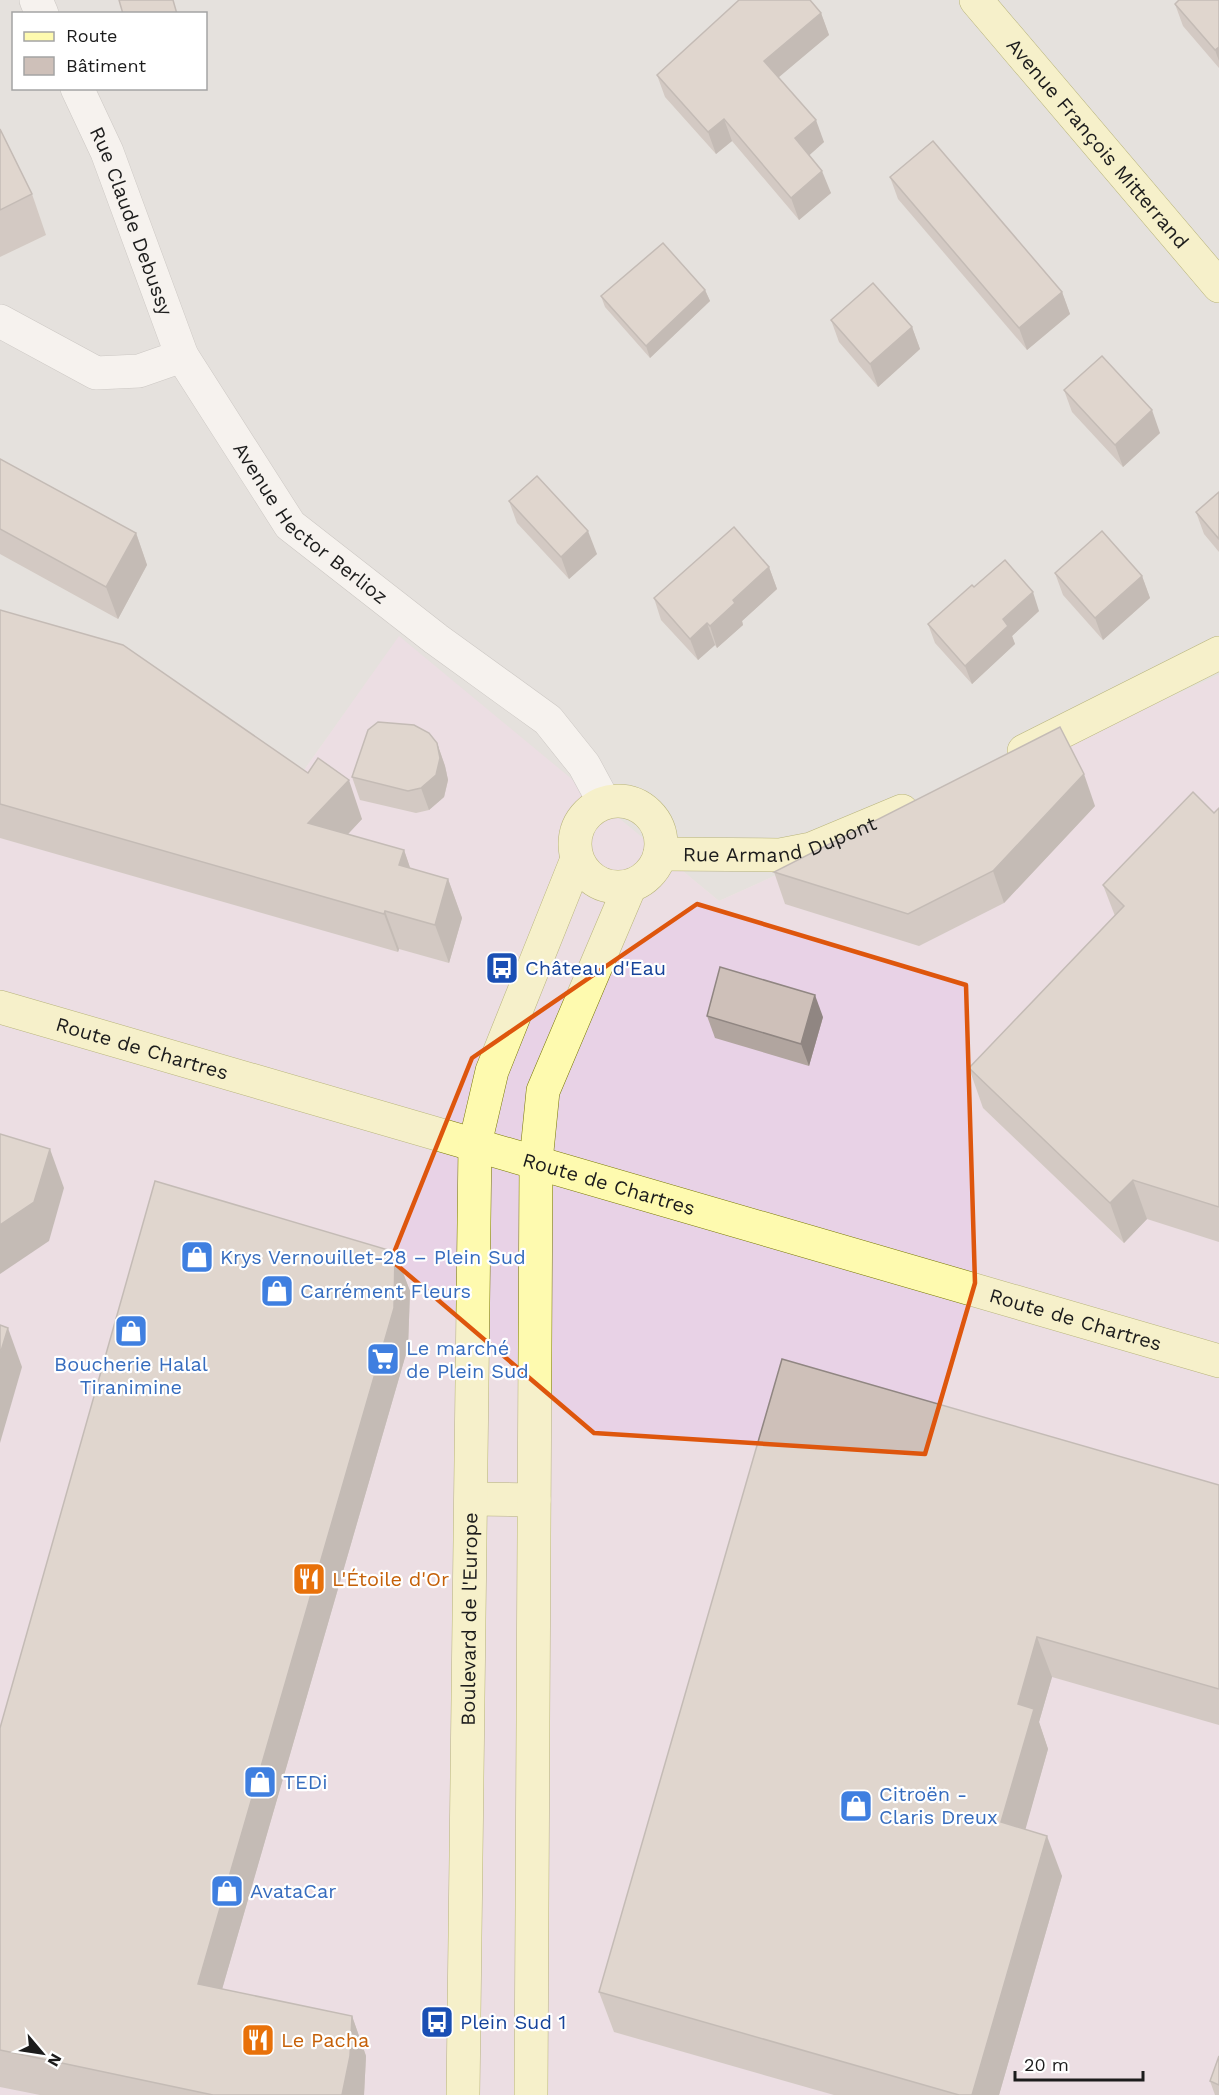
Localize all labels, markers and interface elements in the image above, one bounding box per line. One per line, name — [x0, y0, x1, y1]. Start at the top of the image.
legend — [12, 12, 207, 90]
text: Route — [66, 25, 118, 46]
street label: Avenue François Mitterrand — [1002, 33, 1194, 253]
text: Bâtiment — [66, 55, 146, 76]
street label: Rue Claude Debussy — [85, 123, 178, 319]
street label: Avenue Hector Berlioz — [228, 438, 393, 609]
street label: Rue Armand Dupont — [683, 811, 880, 867]
bus stop icon: Château d'Eau — [484, 950, 520, 986]
place label: Château d'Eau — [525, 956, 666, 980]
street label: Route de Chartres — [53, 1012, 231, 1085]
street label: Route de Chartres — [520, 1147, 698, 1220]
shop icon: Krys Vernouillet-28 – Plein Sud — [179, 1239, 215, 1275]
place label: Krys Vernouillet-28 – Plein Sud — [220, 1245, 526, 1269]
shop icon: Carrément Fleurs — [259, 1273, 295, 1309]
place label: Carrément Fleurs — [300, 1279, 471, 1303]
street label: Route de Chartres — [987, 1283, 1165, 1356]
shop icon: Boucherie Halal Tiranimine — [113, 1313, 149, 1349]
place label: Le marché de Plein Sud — [406, 1336, 529, 1383]
supermarket icon: Le marché de Plein Sud — [365, 1341, 401, 1377]
place label: Boucherie Halal Tiranimine — [54, 1352, 208, 1399]
street label: Boulevard de l'Europe — [456, 1512, 482, 1726]
restaurant icon: L'Étoile d'Or — [291, 1561, 327, 1597]
place label: L'Étoile d'Or — [332, 1567, 449, 1591]
shop icon: TEDi — [242, 1764, 278, 1800]
place label: TEDi — [283, 1770, 327, 1794]
place label: Citroën - Claris Dreux — [879, 1782, 998, 1829]
shop icon: Citroën - Claris Dreux — [838, 1788, 874, 1824]
shop icon: AvataCar — [209, 1873, 245, 1909]
place label: AvataCar — [250, 1879, 337, 1903]
bus stop icon: Plein Sud 1 — [419, 2004, 455, 2040]
place label: Plein Sud 1 — [460, 2010, 566, 2034]
restaurant icon: Le Pacha — [240, 2022, 276, 2058]
north arrow — [12, 2023, 72, 2083]
place label: Le Pacha — [281, 2028, 369, 2052]
scale bar — [1015, 2044, 1142, 2082]
text: N — [43, 2050, 66, 2070]
text: 20 m — [1024, 2054, 1069, 2075]

